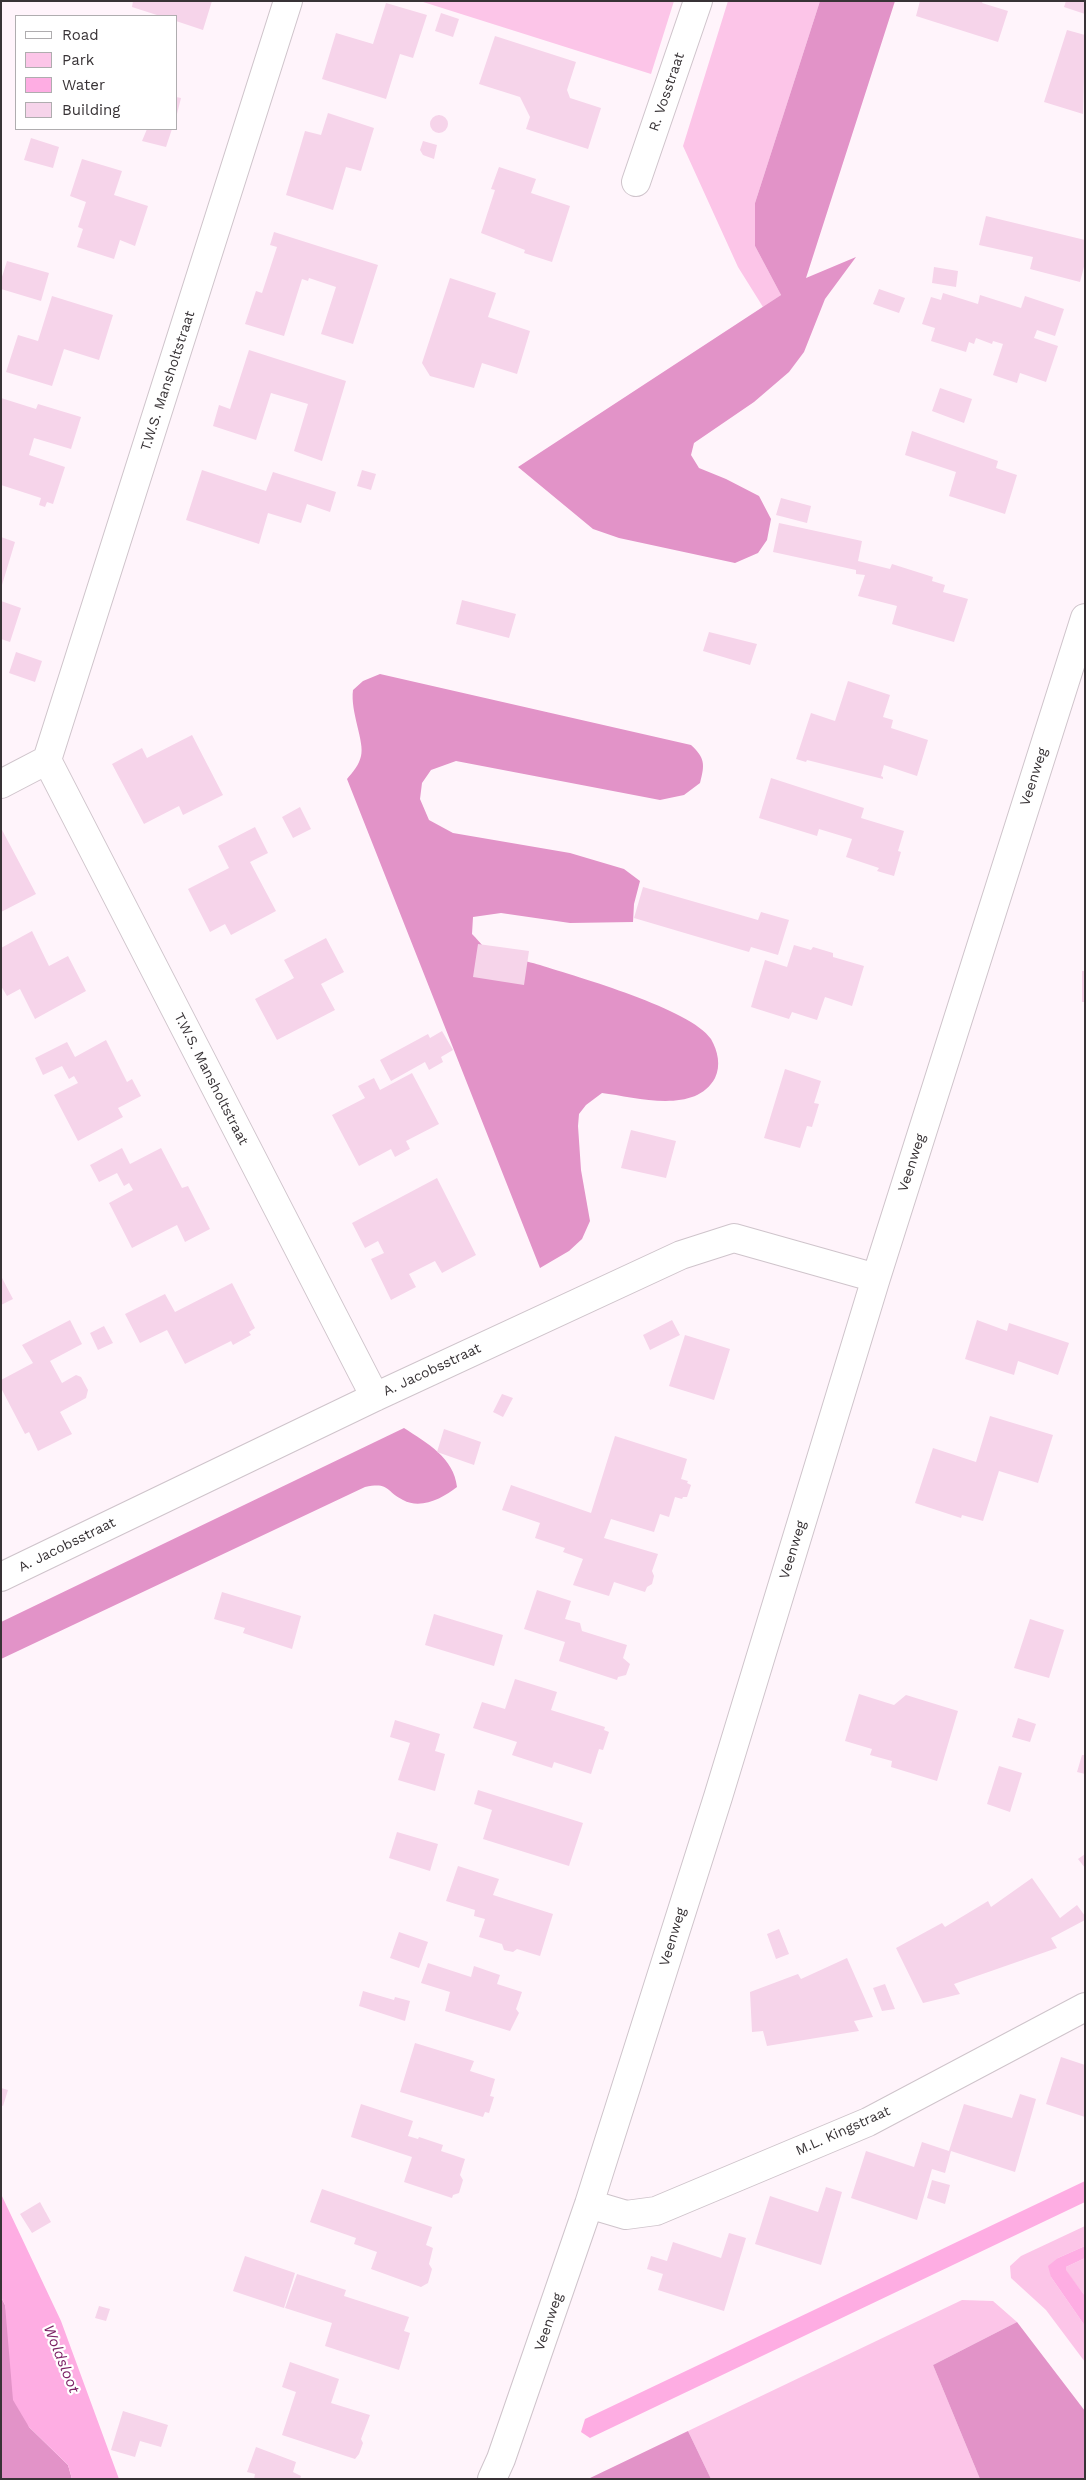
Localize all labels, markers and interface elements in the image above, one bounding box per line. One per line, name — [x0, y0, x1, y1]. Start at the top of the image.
legend — [15, 15, 178, 130]
text: Road — [62, 26, 99, 44]
street label: R. Vosstraat — [646, 50, 688, 134]
text: Park — [62, 51, 94, 69]
text: Water — [62, 76, 105, 94]
text: Building — [62, 101, 120, 119]
street label: T.W.S. Mansholtstraat — [137, 309, 199, 453]
street label: Veenweg — [1017, 746, 1051, 808]
street label: T.W.S. Mansholtstraat — [170, 1010, 252, 1148]
street label: Veenweg — [895, 1132, 929, 1194]
street label: A. Jacobsstraat — [380, 1340, 484, 1400]
street label: A. Jacobsstraat — [16, 1514, 118, 1576]
street label: Veenweg — [776, 1519, 810, 1581]
street label: Veenweg — [656, 1906, 690, 1968]
street label: M.L. Kingstraat — [793, 2103, 893, 2159]
street label: Veenweg — [531, 2291, 567, 2353]
water label: Woldsloot — [39, 2322, 83, 2396]

